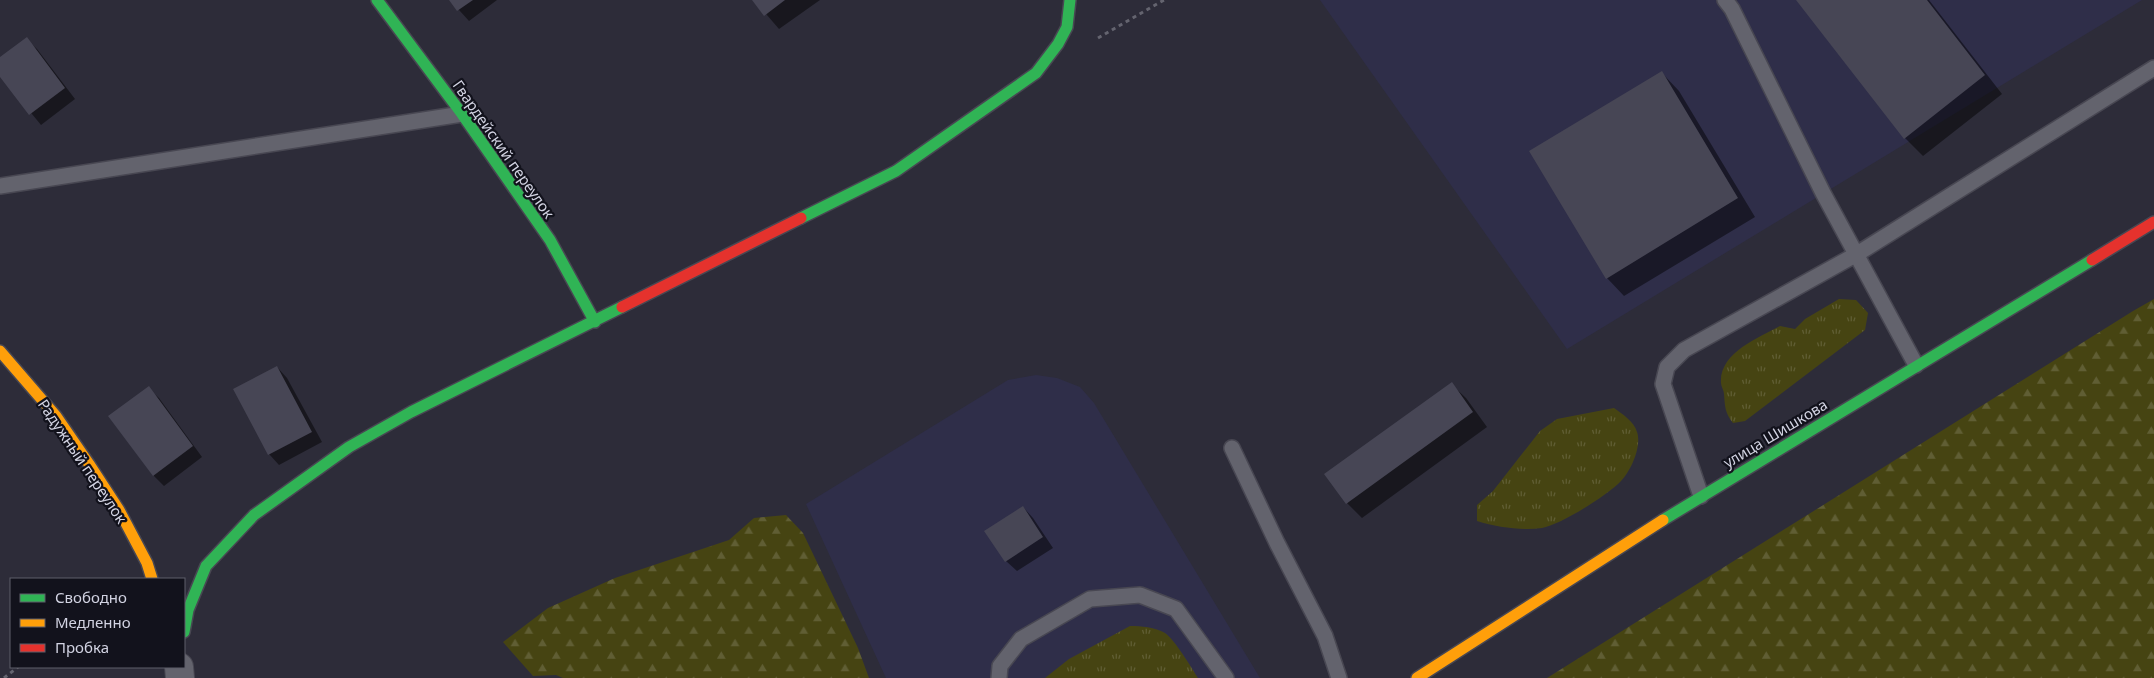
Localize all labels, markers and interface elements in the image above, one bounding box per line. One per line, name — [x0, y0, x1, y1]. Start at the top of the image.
street label: Гвардейский переулок — [449, 76, 559, 222]
street label: улица Шишкова — [1719, 394, 1831, 472]
street label: Радужный переулок — [34, 395, 132, 527]
legend — [10, 578, 185, 668]
text: Свободно — [55, 587, 127, 607]
text: Медленно — [55, 612, 131, 632]
text: Пробка — [55, 637, 109, 657]

